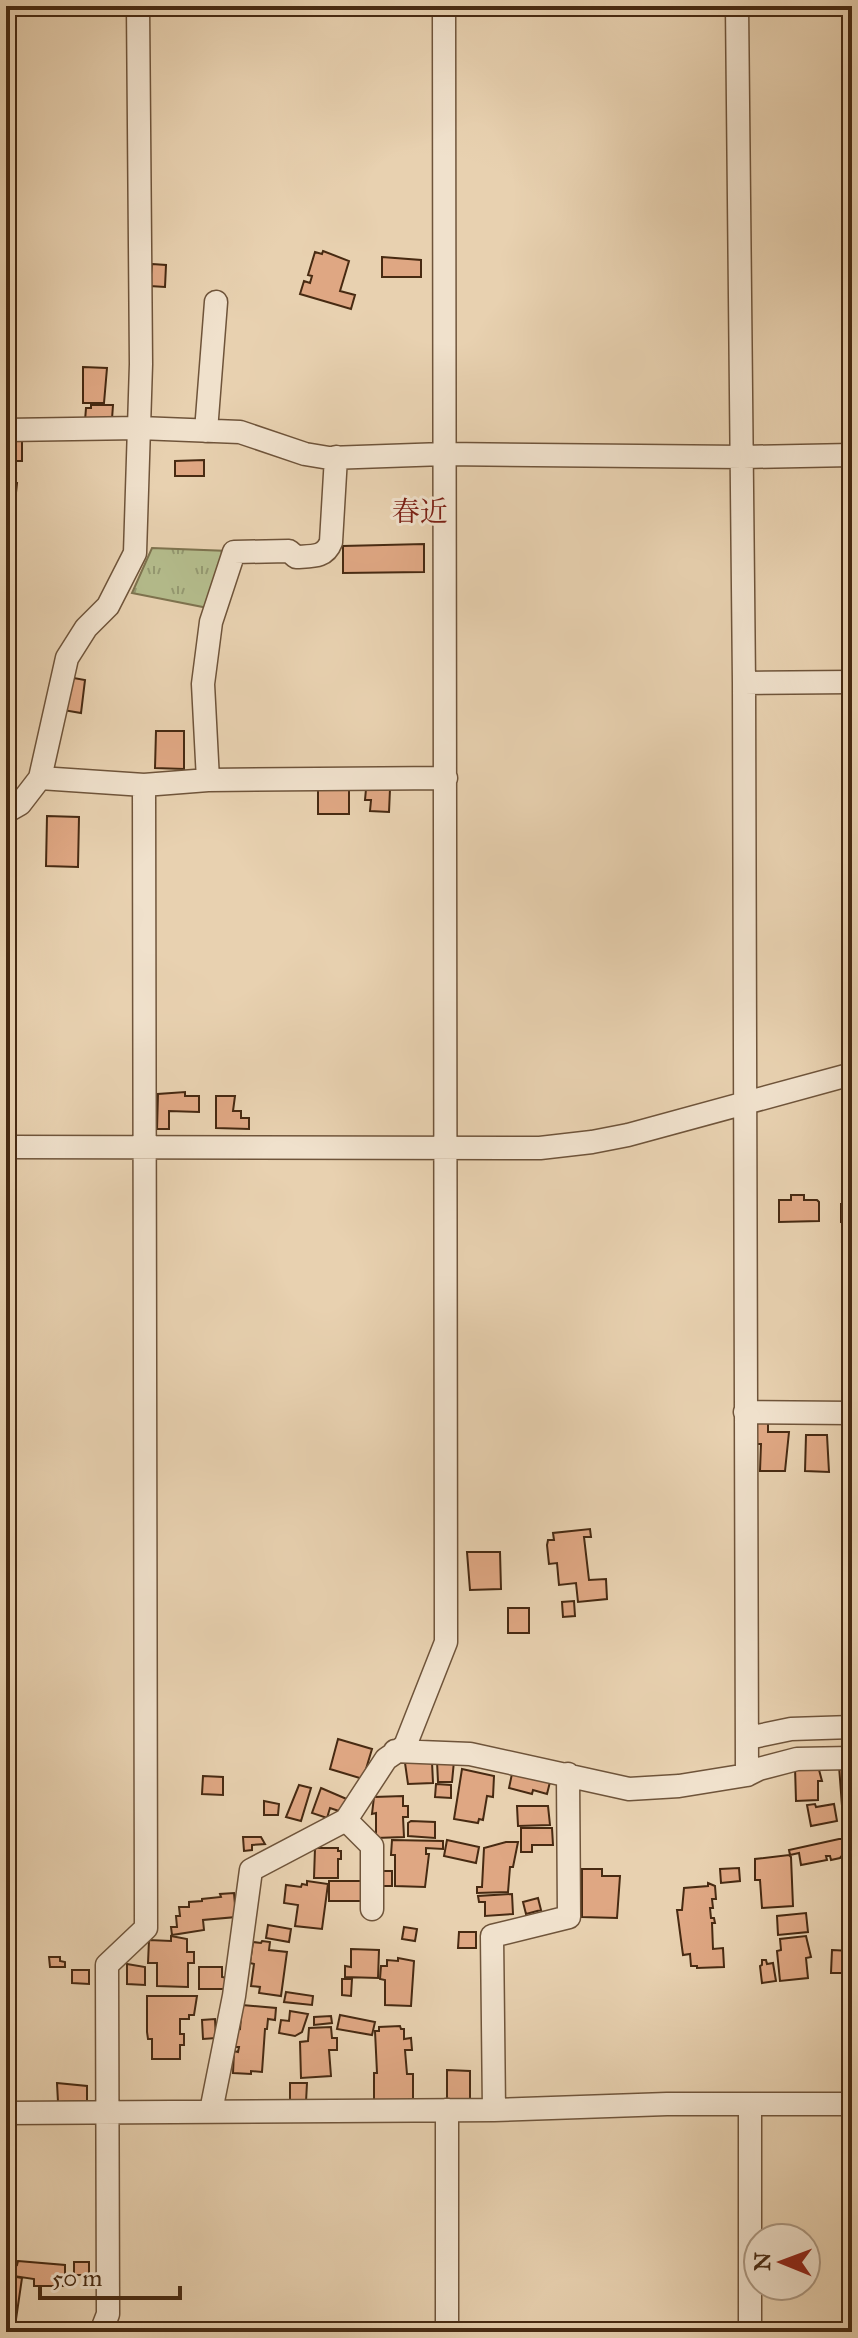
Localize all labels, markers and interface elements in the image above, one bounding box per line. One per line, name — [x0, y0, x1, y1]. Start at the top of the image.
district label: 春近 — [392, 494, 448, 529]
north arrow — [742, 2222, 822, 2302]
scale bar — [40, 2250, 180, 2300]
text: N — [749, 2252, 776, 2271]
text: 50 m — [52, 2263, 102, 2293]

